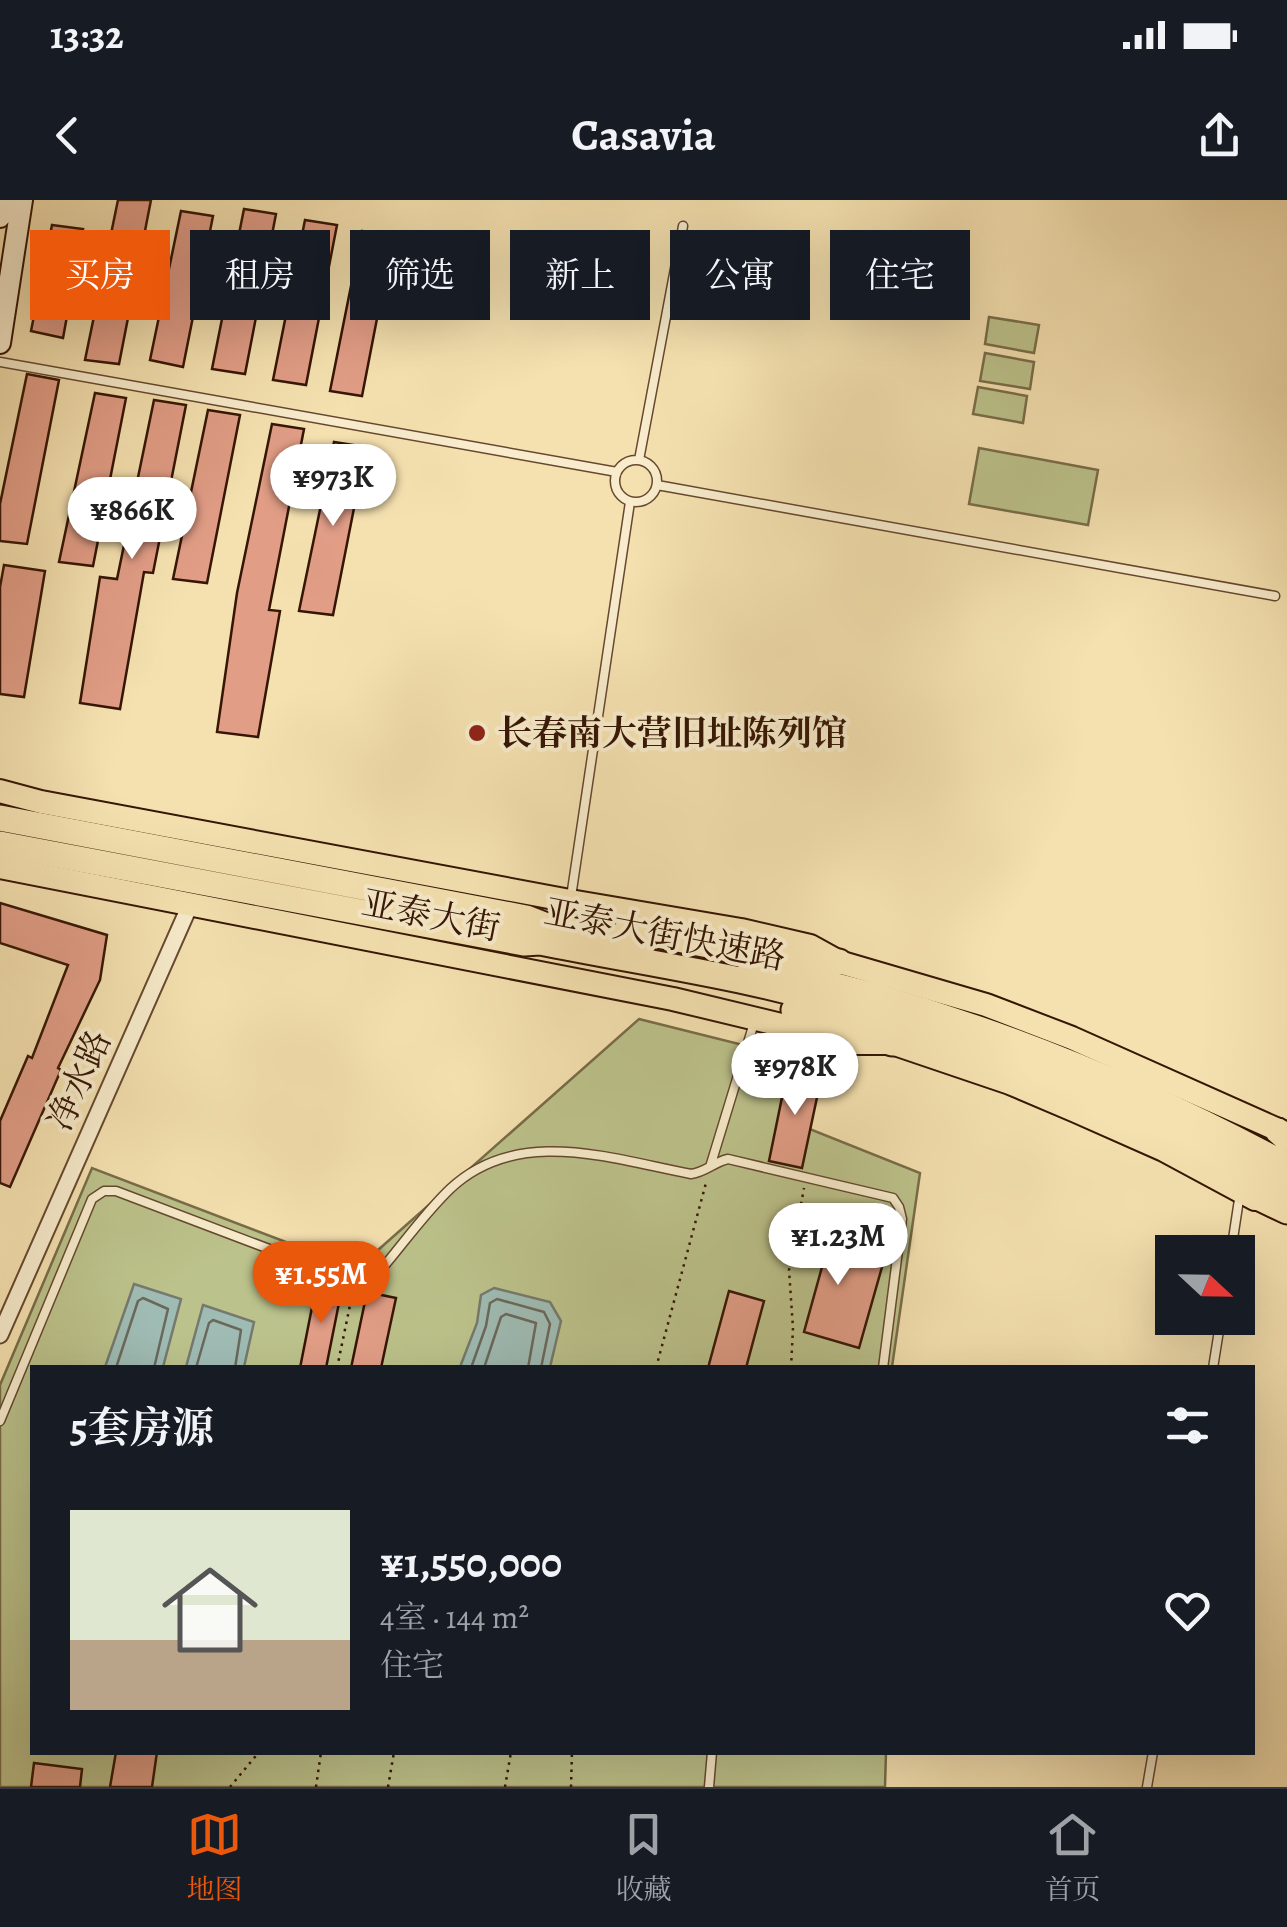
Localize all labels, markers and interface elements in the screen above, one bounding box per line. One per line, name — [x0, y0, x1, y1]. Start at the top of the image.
text: 13:32 — [50, 9, 124, 61]
text: Casavia — [571, 104, 716, 166]
icon: back — [40, 108, 95, 163]
icon: share — [1192, 108, 1247, 163]
chip: 买房 — [30, 230, 170, 320]
chip: 租房 — [190, 230, 330, 320]
chip: 筛选 — [350, 230, 490, 320]
chip: 新上 — [510, 230, 650, 320]
chip: 公寓 — [670, 230, 810, 320]
chip: 住宅 — [830, 230, 970, 320]
pin: ¥973K — [263, 444, 403, 529]
text: ¥973K — [292, 454, 374, 498]
pin: ¥866K — [62, 477, 202, 562]
text: ¥866K — [90, 487, 174, 531]
place label: 长春南大营旧址陈列馆 — [497, 709, 847, 757]
marker: 长春南大营旧址陈列馆 — [466, 722, 488, 744]
street label: 亚泰大街 — [358, 878, 504, 952]
street label: 亚泰大街快速路 — [540, 887, 790, 981]
street label: 净水路 — [36, 1022, 122, 1138]
pin: ¥978K — [725, 1033, 865, 1118]
text: ¥978K — [753, 1043, 837, 1087]
pin: ¥1.23M — [757, 1203, 919, 1288]
text: ¥1.23M — [791, 1213, 885, 1257]
north arrow — [1155, 1235, 1255, 1335]
map controls — [1155, 1235, 1255, 1335]
pin: ¥1.55M — [240, 1241, 402, 1326]
text: ¥1.55M — [275, 1251, 367, 1295]
icon: filters — [1160, 1398, 1215, 1453]
text: 5套房源 — [70, 1399, 214, 1456]
text: ¥1,550,000 — [380, 1534, 562, 1591]
icon: home — [150, 1550, 270, 1670]
icon: heart — [1160, 1583, 1215, 1638]
text: 4室 · 144 m² — [380, 1595, 529, 1639]
text: 住宅 — [380, 1643, 444, 1687]
tab: 地图 — [186, 1807, 243, 1909]
tab: 收藏 — [615, 1807, 672, 1909]
tab: 首页 — [1044, 1807, 1101, 1909]

